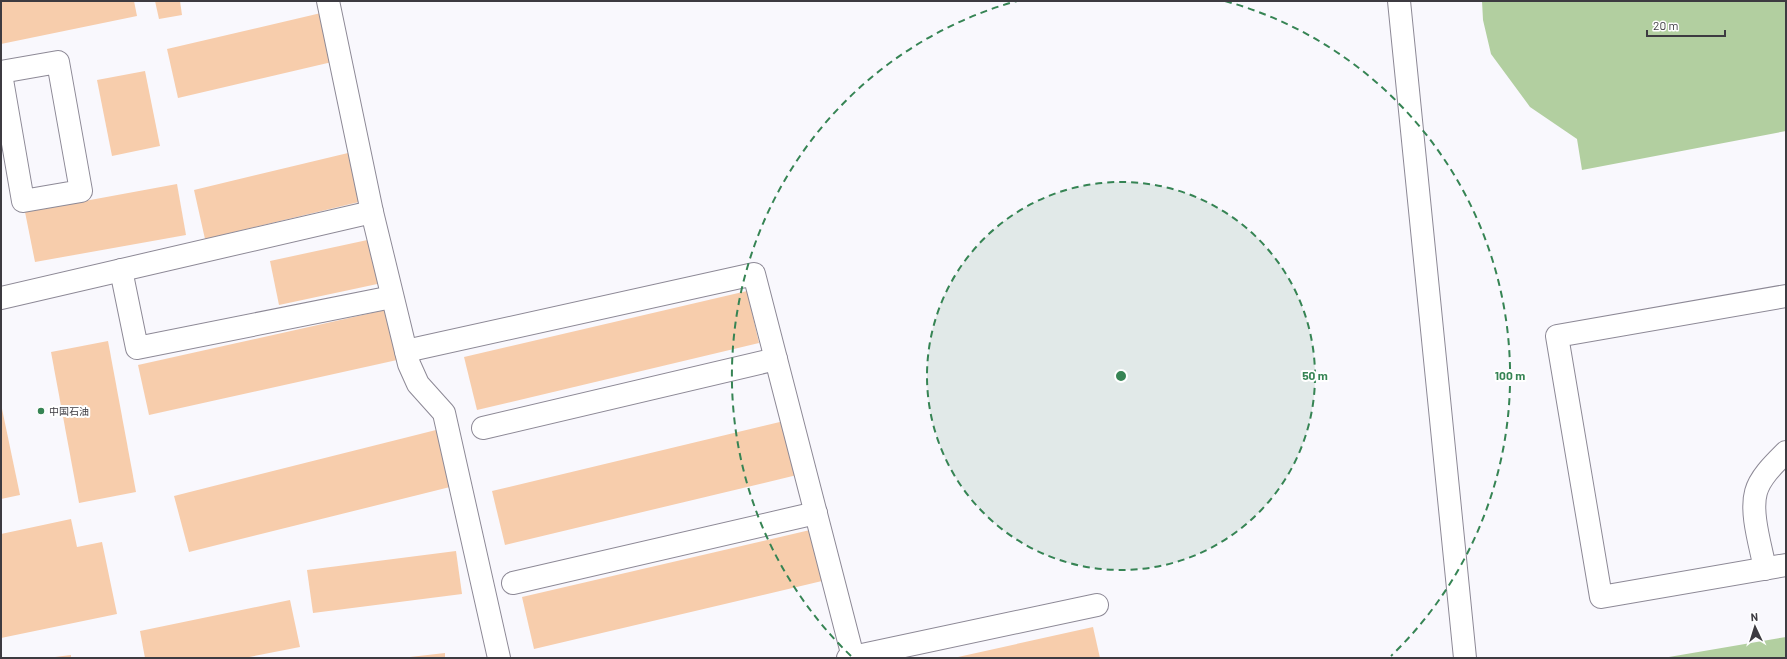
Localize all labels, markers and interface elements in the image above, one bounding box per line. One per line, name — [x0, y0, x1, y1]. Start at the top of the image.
scale bar — [1647, 12, 1725, 38]
text: 20 m — [1653, 18, 1679, 32]
text: 50 m — [1302, 368, 1328, 382]
text: 100 m — [1495, 368, 1525, 382]
centre of rings — [1114, 369, 1128, 383]
place label: 中国石油 — [49, 405, 89, 417]
marker: 中国石油 — [36, 406, 46, 416]
north arrow — [1735, 607, 1775, 647]
text: N — [1750, 610, 1758, 623]

